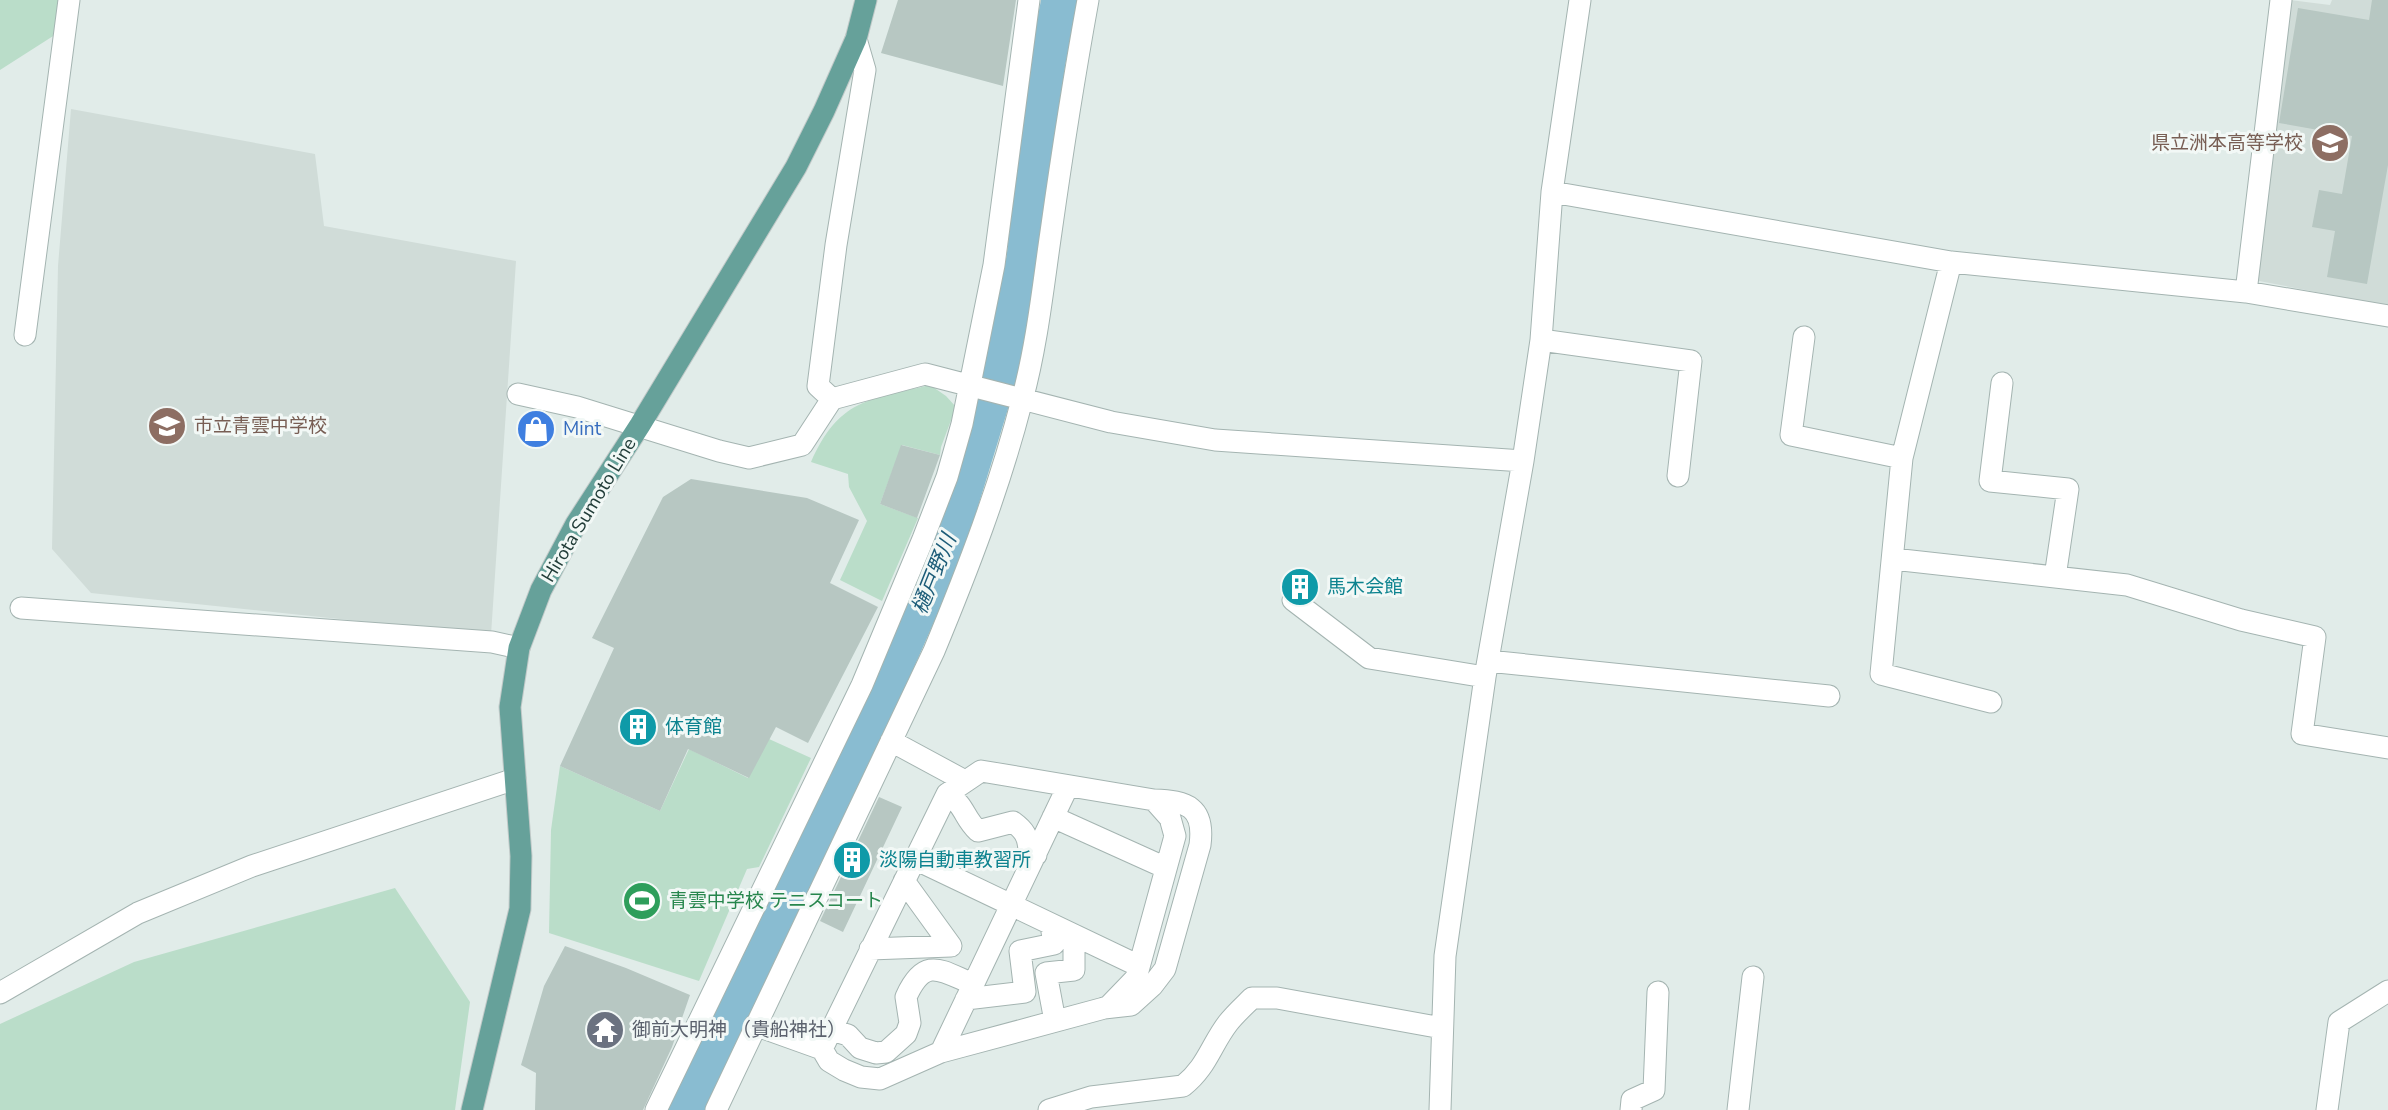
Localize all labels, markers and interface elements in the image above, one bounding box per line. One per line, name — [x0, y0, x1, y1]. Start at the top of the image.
school or university icon: 県立洲本高等学校 — [2309, 122, 2351, 164]
place label: 県立洲本高等学校 — [2151, 130, 2303, 156]
school or university icon: 市立青雲中学校 — [146, 405, 188, 447]
shop icon: Mint — [515, 408, 557, 450]
place label: 市立青雲中学校 — [194, 413, 327, 439]
place label: Mint — [563, 416, 601, 442]
street label: Hirota Sumoto Line — [536, 433, 642, 587]
water label: 樋戸野川 — [905, 528, 963, 618]
building icon: 馬木会館 — [1279, 566, 1321, 608]
place label: 馬木会館 — [1327, 574, 1403, 600]
building icon: 体育館 — [617, 706, 659, 748]
place label: 体育館 — [665, 714, 722, 740]
building icon: 淡陽自動車教習所 — [831, 839, 873, 881]
place label: 淡陽自動車教習所 — [879, 847, 1031, 873]
sports icon: 青雲中学校 テニスコート — [621, 880, 663, 922]
place label: 青雲中学校 テニスコート — [669, 888, 883, 914]
temple icon: 御前大明神 （貴船神社） — [584, 1009, 626, 1051]
place label: 御前大明神 （貴船神社） — [632, 1017, 846, 1043]

